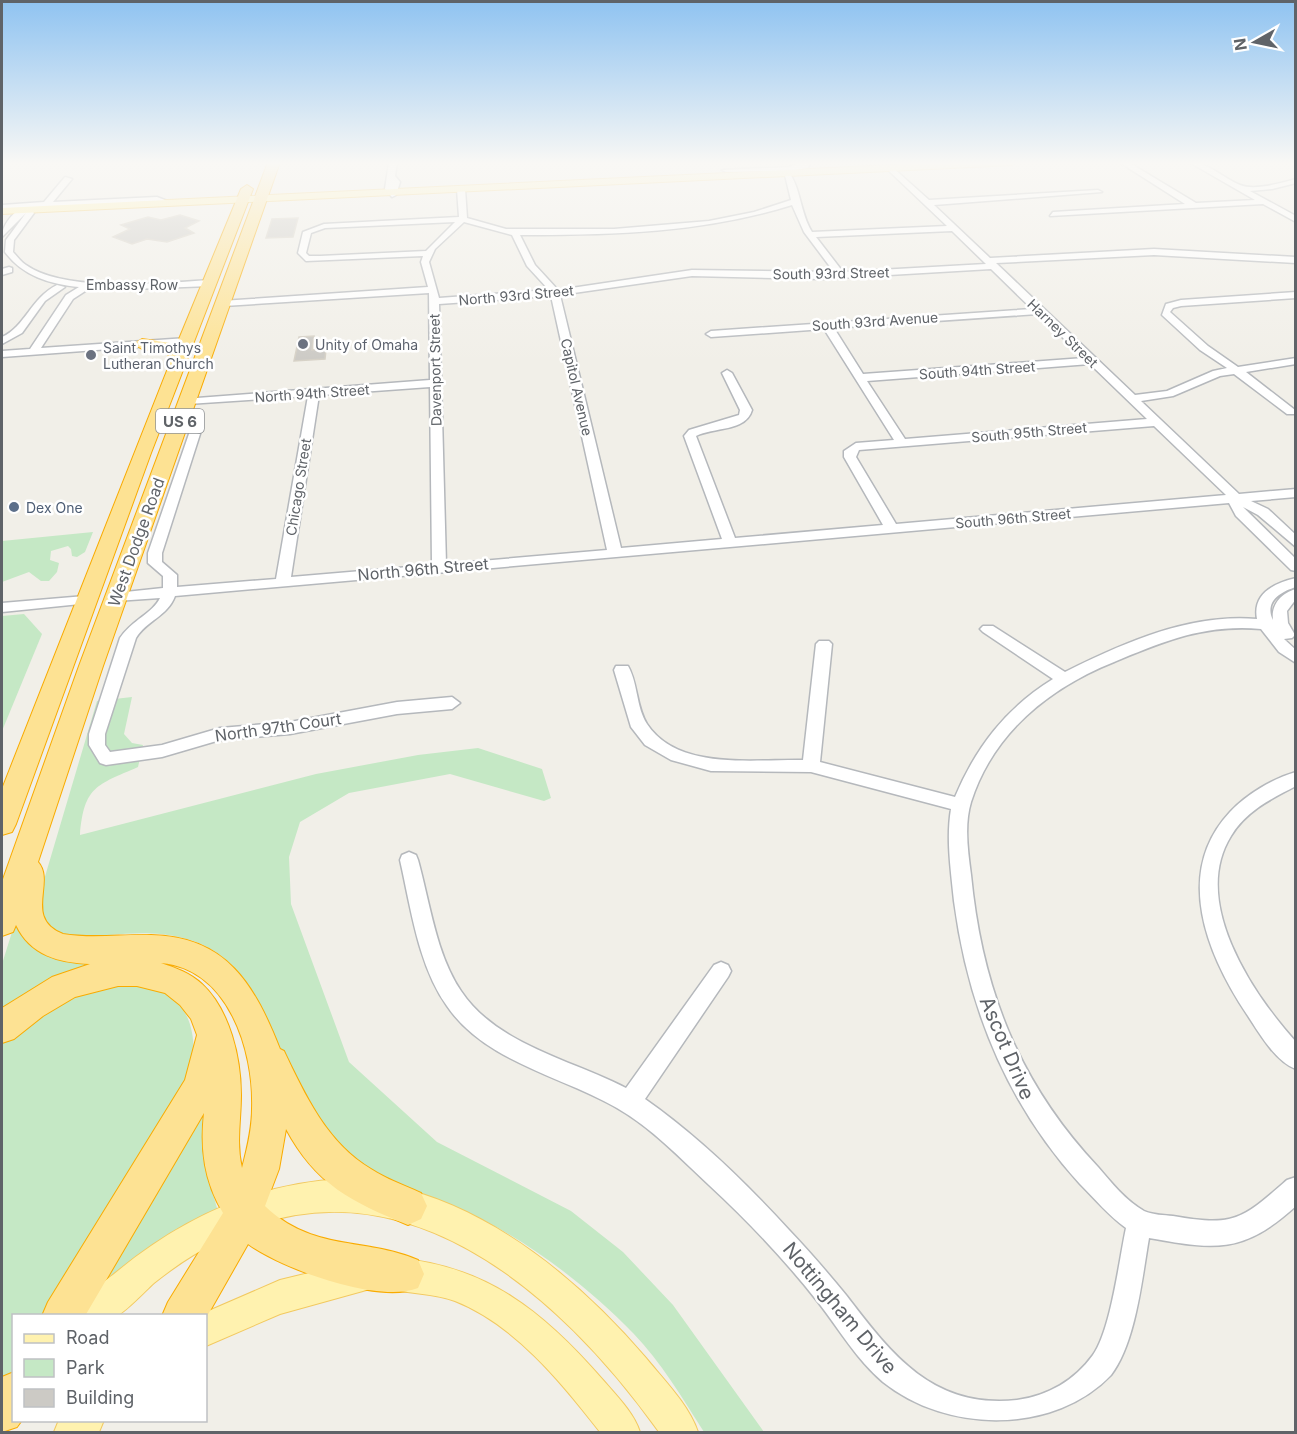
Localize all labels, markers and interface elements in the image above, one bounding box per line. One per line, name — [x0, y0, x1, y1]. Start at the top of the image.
north arrow — [1225, 12, 1285, 72]
text: N — [1229, 37, 1251, 52]
street label: South 93rd Street — [772, 263, 890, 283]
street label: Embassy Row — [86, 276, 178, 293]
street label: North 93rd Street — [458, 281, 575, 309]
street label: Harney Street — [1024, 295, 1102, 371]
street label: South 93rd Avenue — [811, 308, 939, 334]
street label: Davenport Street — [426, 313, 444, 426]
place label: Unity of Omaha — [315, 336, 418, 353]
marker: Unity of Omaha — [296, 337, 310, 351]
street label: Capitol Avenue — [558, 337, 596, 437]
place label: Saint Timothys Lutheran Church — [103, 339, 214, 372]
marker: Saint Timothys Lutheran Church — [84, 348, 98, 362]
street label: South 94th Street — [918, 357, 1036, 383]
street label: North 94th Street — [254, 380, 370, 405]
road number: US 6 — [156, 409, 204, 433]
street label: South 95th Street — [971, 418, 1088, 446]
street label: Chicago Street — [282, 437, 314, 537]
street label: West Dodge Road — [103, 475, 169, 609]
place label: Dex One — [26, 499, 83, 516]
marker: Dex One — [7, 500, 21, 514]
street label: South 96th Street — [954, 504, 1072, 532]
street label: North 96th Street — [357, 553, 489, 585]
street label: North 97th Court — [214, 708, 342, 746]
street label: Ascot Drive — [975, 993, 1039, 1103]
street label: Nottingham Drive — [778, 1237, 902, 1379]
legend — [12, 1314, 207, 1422]
text: Road — [66, 1327, 109, 1348]
text: Park — [66, 1357, 105, 1378]
text: Building — [66, 1387, 134, 1408]

